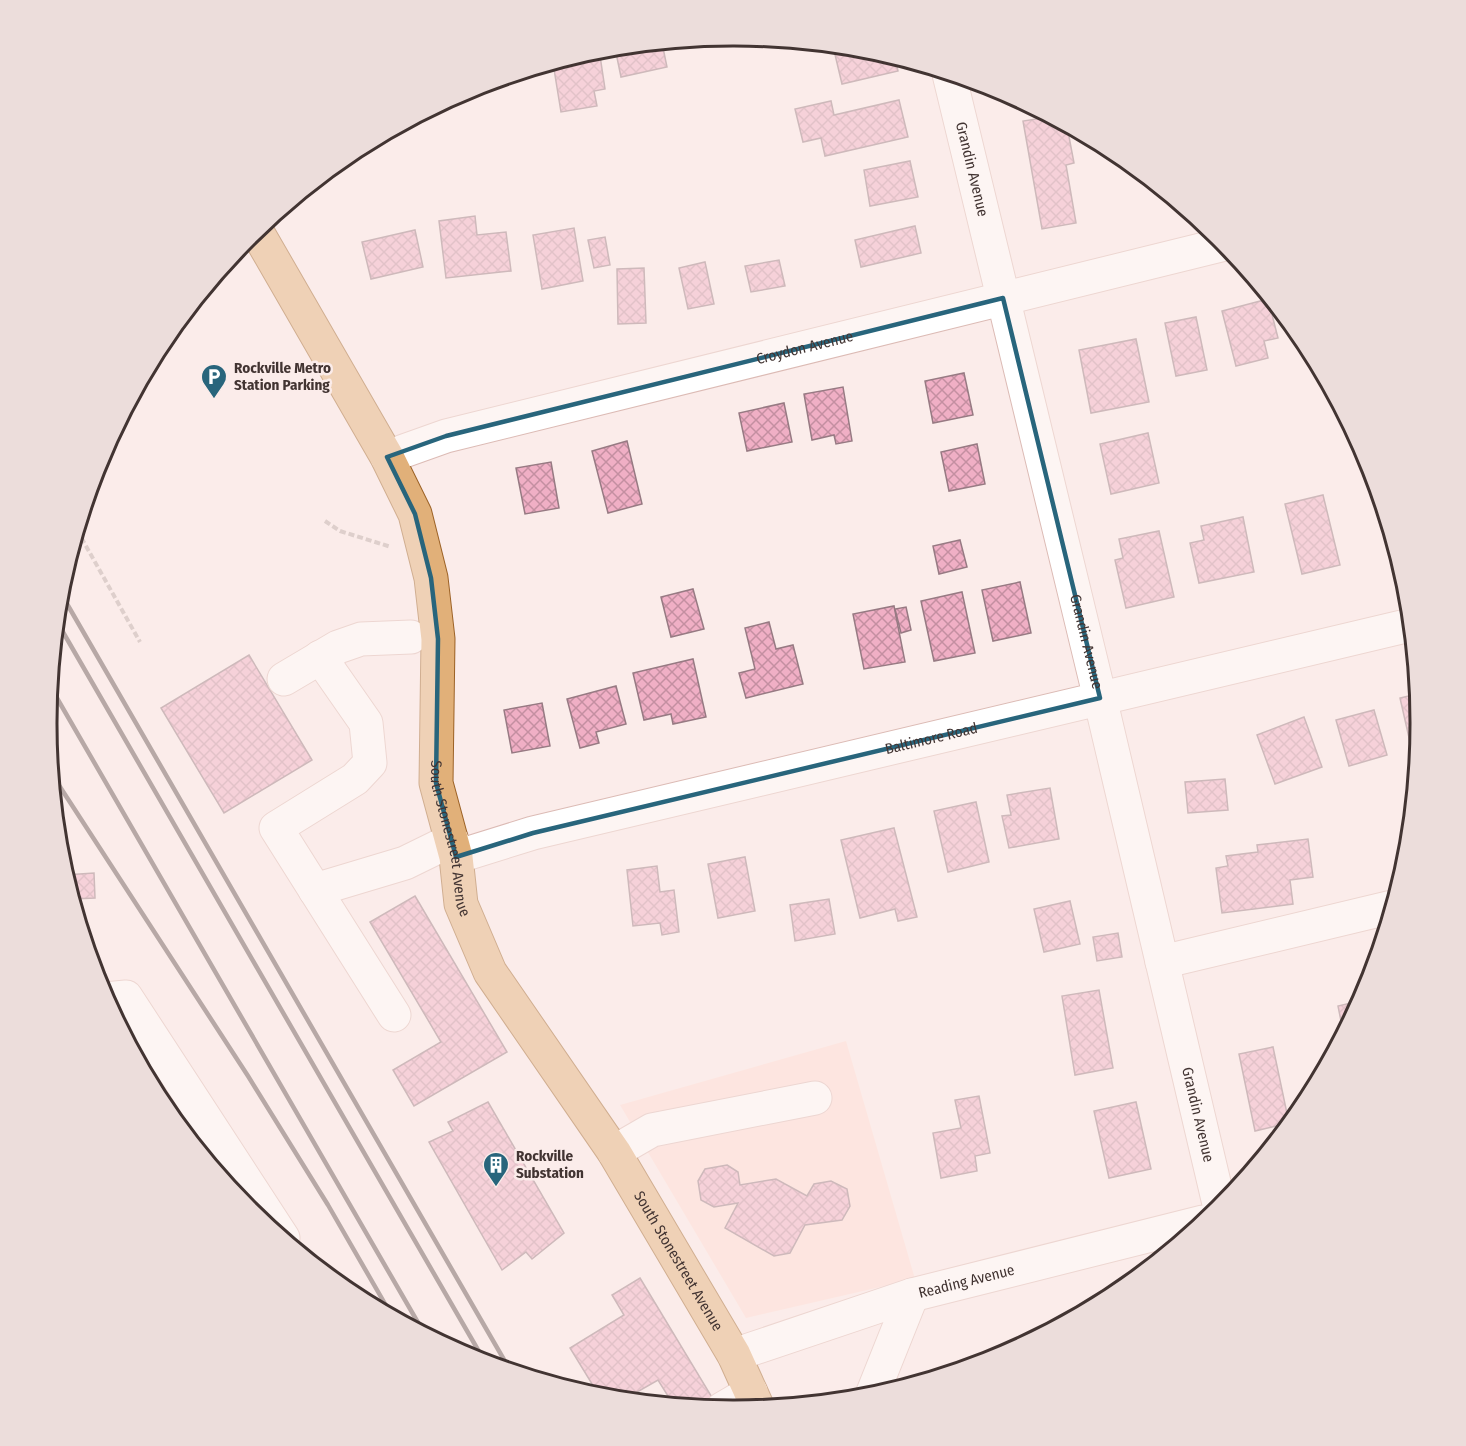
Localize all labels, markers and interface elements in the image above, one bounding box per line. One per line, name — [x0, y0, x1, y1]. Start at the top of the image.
street label: Grandin Avenue — [952, 120, 992, 219]
street label: Croydon Avenue — [754, 327, 855, 368]
place label: Rockville Metro Station Parking — [234, 359, 331, 394]
parking icon: Rockville Metro Station Parking — [199, 362, 229, 400]
street label: Grandin Avenue — [1066, 592, 1107, 691]
street label: Baltimore Road — [883, 719, 979, 758]
street label: South Stonestreet Avenue — [427, 760, 474, 919]
street label: Grandin Avenue — [1178, 1065, 1218, 1164]
place label: Rockville Substation — [516, 1147, 584, 1182]
building icon: Rockville Substation — [481, 1150, 511, 1188]
street label: South Stonestreet Avenue — [630, 1188, 727, 1334]
street label: Reading Avenue — [917, 1261, 1016, 1302]

